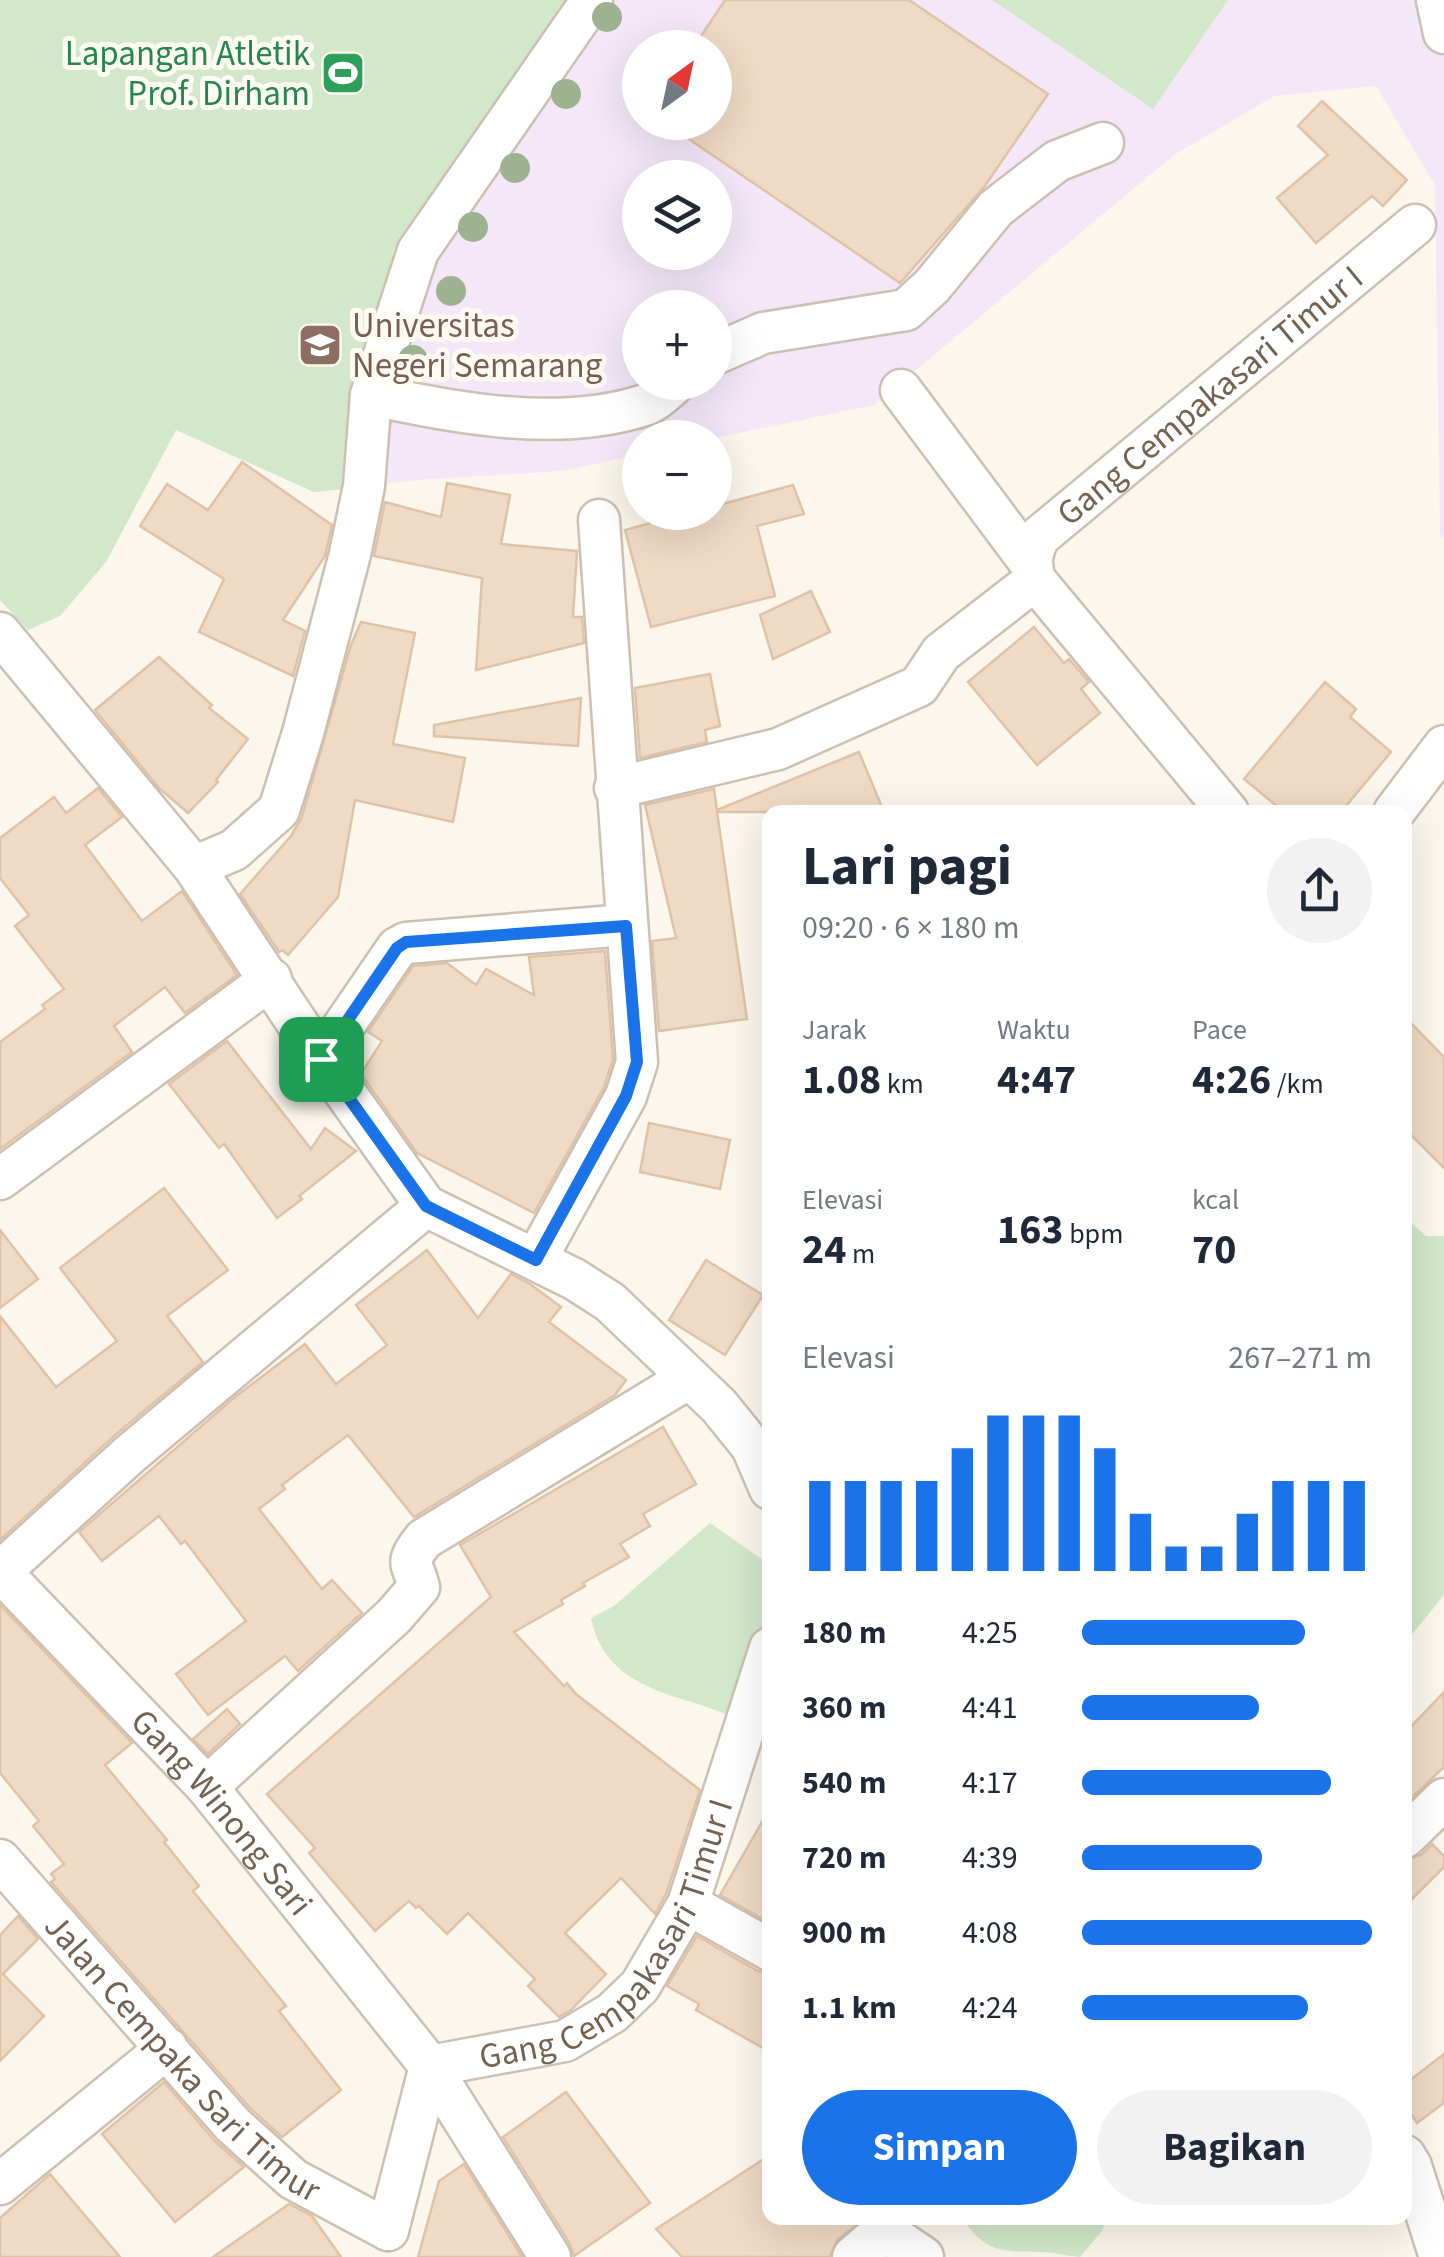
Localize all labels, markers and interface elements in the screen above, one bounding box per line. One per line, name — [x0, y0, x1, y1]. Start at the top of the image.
place label: Lapangan Atletik Prof. Dirham — [65, 29, 311, 119]
north arrow — [622, 30, 732, 140]
map controls — [622, 30, 732, 530]
sports icon: Lapangan Atletik Prof. Dirham — [320, 50, 366, 96]
button: layers — [622, 160, 732, 270]
street label: Gang Cempakasari Timur I — [1046, 254, 1374, 538]
button: + — [622, 290, 732, 400]
place label: Universitas Negeri Semarang — [352, 301, 603, 391]
school or university icon: Universitas Negeri Semarang — [297, 322, 343, 368]
button: − — [622, 420, 732, 530]
text: Lari pagi — [802, 828, 1012, 906]
button: share — [1267, 838, 1372, 943]
text: 09:20 · 6 × 180 m — [802, 905, 1020, 951]
text: Jarak — [802, 1010, 867, 1050]
text: Waktu — [997, 1010, 1071, 1050]
text: Pace — [1192, 1010, 1247, 1050]
pin — [279, 1017, 364, 1102]
icon: arrive — [294, 1032, 349, 1087]
text: 1.08 — [802, 1050, 881, 1110]
text: 4:47 — [997, 1050, 1076, 1110]
text: 4:26 — [1192, 1050, 1271, 1110]
text: km — [881, 1064, 924, 1104]
text: /km — [1271, 1064, 1324, 1104]
text: Elevasi — [802, 1180, 883, 1220]
text: kcal — [1192, 1180, 1239, 1220]
text: 163 — [997, 1200, 1064, 1260]
text: bpm — [1064, 1214, 1123, 1254]
text: 24 — [802, 1220, 846, 1280]
text: 70 — [1192, 1220, 1236, 1280]
text: m — [846, 1234, 875, 1274]
text: Elevasi — [802, 1335, 895, 1381]
text: 267–271 m — [1228, 1335, 1372, 1381]
text: 180 m — [802, 1610, 887, 1656]
text: 4:25 — [962, 1610, 1018, 1656]
text: 360 m — [802, 1685, 887, 1731]
text: 4:41 — [962, 1685, 1018, 1731]
street label: Gang Winong Sari — [119, 1698, 324, 1927]
text: 540 m — [802, 1760, 887, 1806]
text: 4:17 — [962, 1760, 1018, 1806]
street label: Gang Cempakasari Timur I — [475, 1793, 746, 2082]
text: 720 m — [802, 1835, 887, 1881]
text: 4:39 — [962, 1835, 1018, 1881]
street label: Jalan Cempaka Sari Timur — [32, 1903, 330, 2216]
text: 900 m — [802, 1910, 887, 1956]
text: 4:08 — [962, 1910, 1018, 1956]
text: 1.1 km — [802, 1985, 897, 2031]
text: 4:24 — [962, 1985, 1018, 2031]
button: Simpan — [802, 2090, 1077, 2205]
button: Bagikan — [1097, 2090, 1372, 2205]

